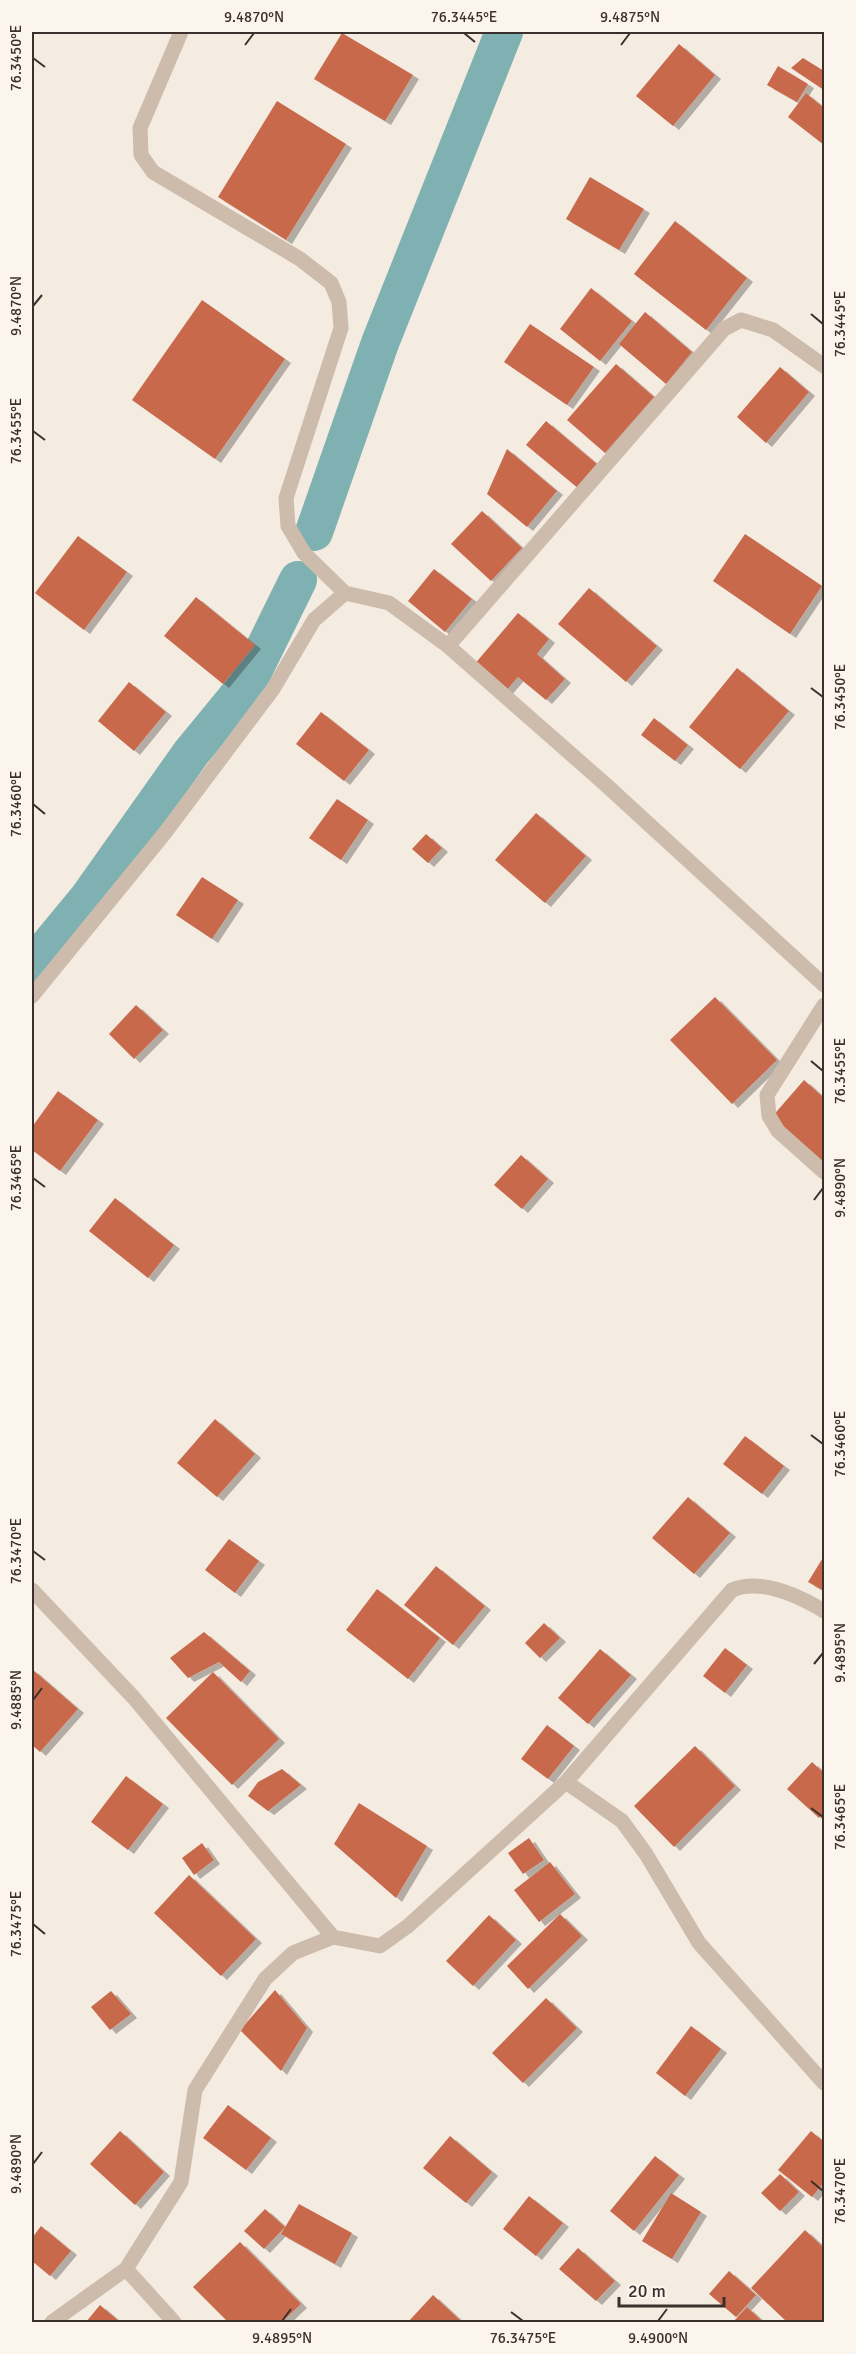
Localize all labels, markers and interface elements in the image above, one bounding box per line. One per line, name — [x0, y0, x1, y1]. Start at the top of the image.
text: 9.4870°N — [224, 8, 284, 26]
text: 76.3445°E — [431, 8, 497, 26]
text: 9.4875°N — [600, 8, 660, 26]
text: 76.3450°E — [7, 25, 25, 91]
text: 9.4870°N — [7, 276, 25, 336]
text: 76.3445°E — [831, 291, 849, 357]
text: 76.3455°E — [7, 398, 25, 464]
text: 76.3450°E — [831, 664, 849, 730]
text: 76.3460°E — [7, 771, 25, 837]
text: 76.3455°E — [831, 1038, 849, 1104]
text: 76.3465°E — [7, 1145, 25, 1211]
text: 9.4890°N — [831, 1158, 849, 1218]
text: 76.3460°E — [831, 1411, 849, 1477]
text: 76.3470°E — [7, 1518, 25, 1584]
text: 9.4895°N — [831, 1623, 849, 1683]
text: 9.4885°N — [7, 1670, 25, 1730]
text: 76.3465°E — [831, 1784, 849, 1850]
text: 76.3475°E — [7, 1891, 25, 1957]
text: 9.4890°N — [7, 2134, 25, 2194]
text: 76.3470°E — [831, 2158, 849, 2224]
scale bar — [619, 2270, 724, 2308]
text: 20 m — [628, 2280, 666, 2302]
text: 9.4895°N — [252, 2329, 312, 2347]
text: 76.3475°E — [490, 2329, 556, 2347]
text: 9.4900°N — [628, 2329, 688, 2347]

